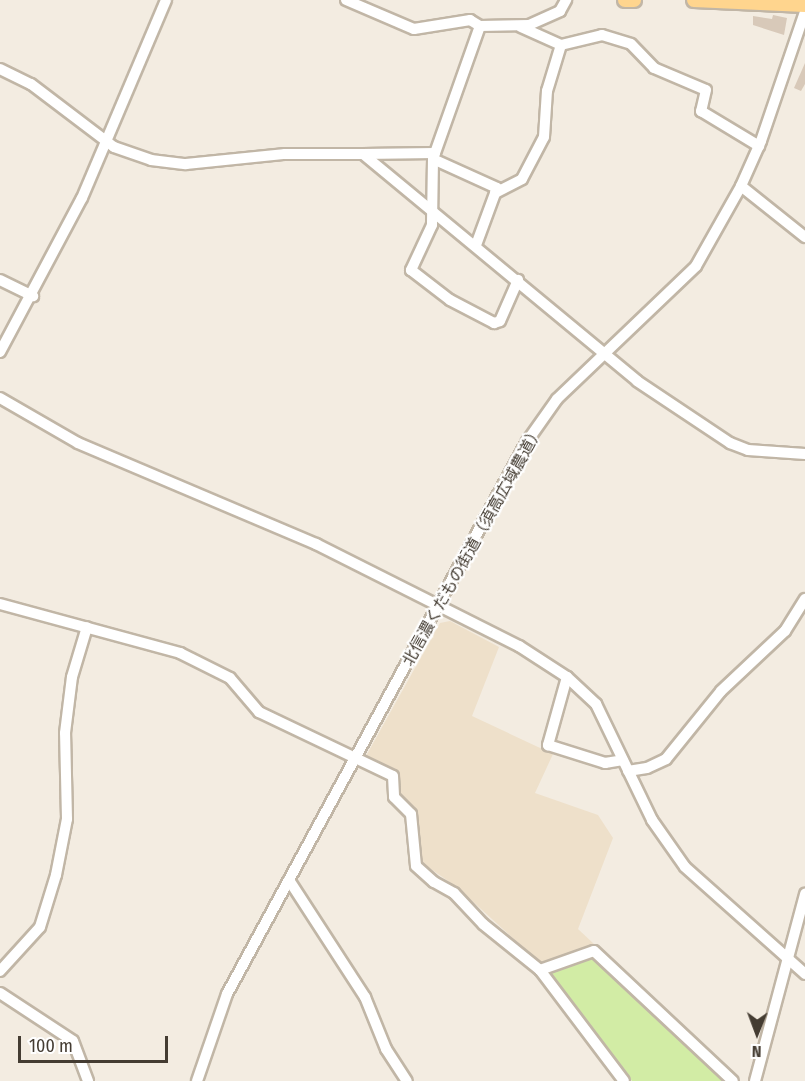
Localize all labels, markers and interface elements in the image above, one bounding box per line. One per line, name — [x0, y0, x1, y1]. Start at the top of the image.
street label: 北信濃くだもの街道（須高広域農道） — [399, 422, 547, 670]
north arrow — [727, 1003, 787, 1063]
scale bar — [21, 1024, 171, 1062]
text: 100 m — [29, 1035, 73, 1057]
text: N — [752, 1042, 762, 1061]

